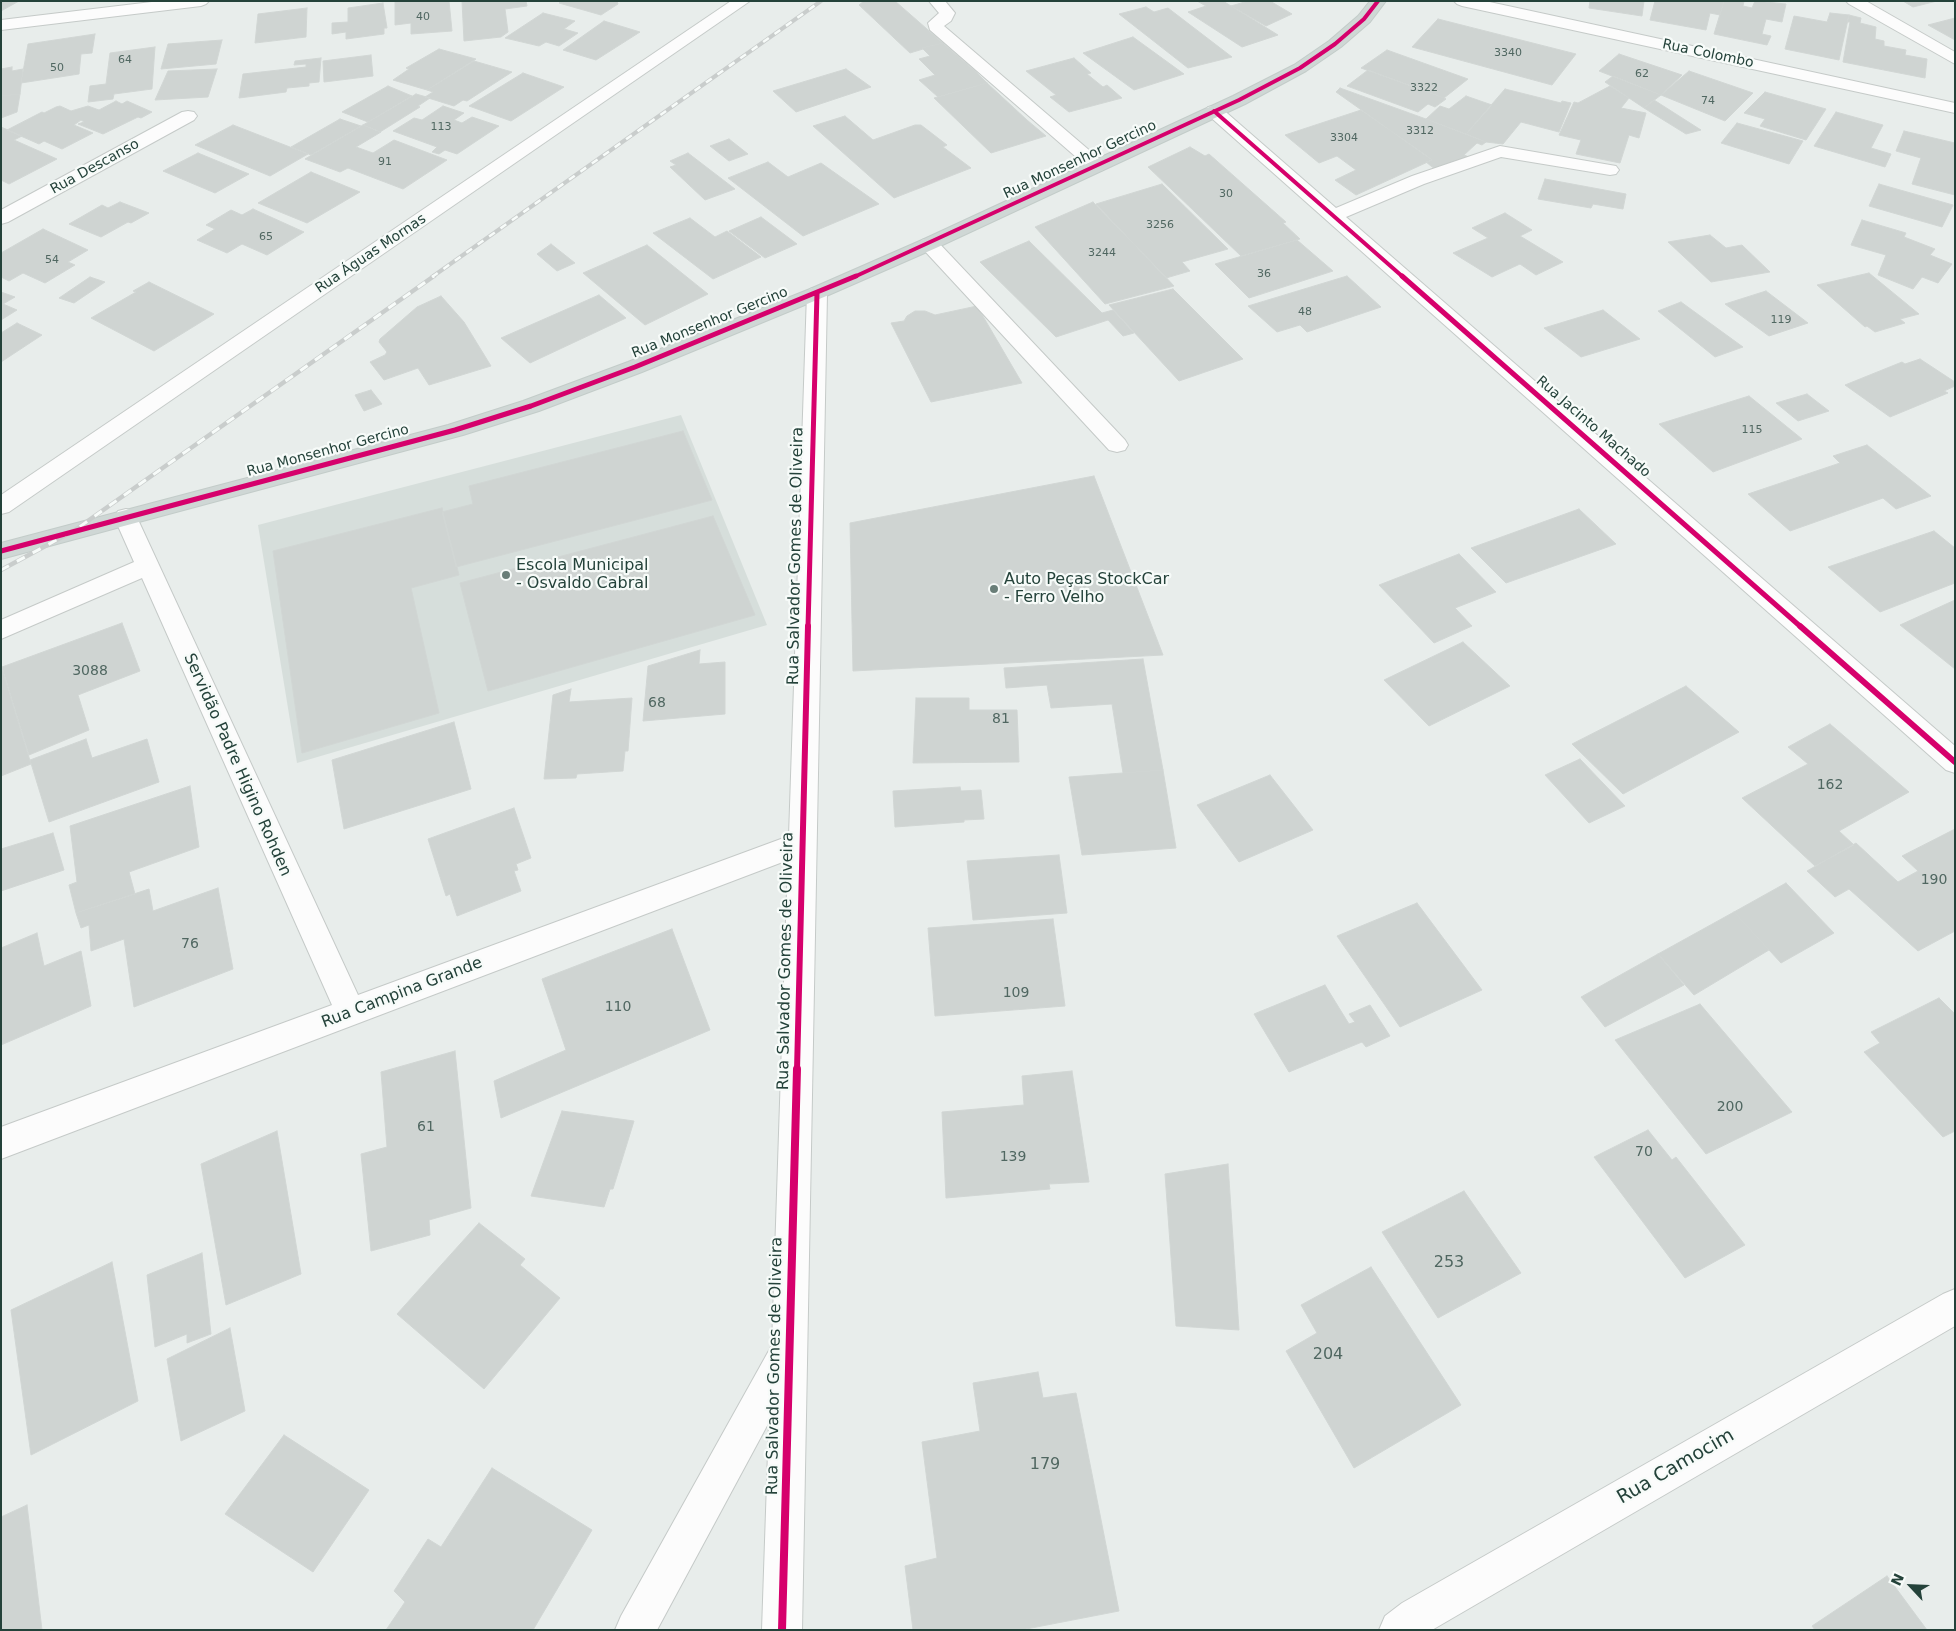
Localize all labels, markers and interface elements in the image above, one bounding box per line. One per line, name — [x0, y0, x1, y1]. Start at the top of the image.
house number: 40 — [416, 10, 430, 24]
street label: Rua Colombo — [1661, 36, 1755, 72]
house number: 3340 — [1494, 46, 1522, 60]
house number: 64 — [118, 53, 132, 67]
house number: 50 — [50, 61, 64, 75]
house number: 62 — [1635, 67, 1649, 81]
house number: 3322 — [1410, 81, 1438, 95]
house number: 74 — [1701, 94, 1715, 108]
street label: Rua Monsenhor Gercino — [1001, 117, 1159, 203]
house number: 113 — [431, 120, 451, 134]
house number: 3312 — [1406, 124, 1434, 138]
house number: 3304 — [1330, 131, 1358, 145]
street label: Rua Descanso — [48, 136, 142, 198]
house number: 91 — [378, 155, 392, 169]
house number: 30 — [1219, 187, 1233, 201]
street label: Rua Águas Mornas — [313, 211, 429, 297]
house number: 3256 — [1146, 218, 1174, 232]
house number: 65 — [259, 230, 273, 244]
house number: 3244 — [1088, 246, 1116, 260]
house number: 54 — [45, 253, 59, 267]
house number: 36 — [1257, 267, 1271, 281]
street label: Rua Monsenhor Gercino — [629, 284, 791, 362]
house number: 48 — [1298, 305, 1312, 319]
house number: 119 — [1771, 313, 1791, 327]
street label: Rua Jacinto Machado — [1532, 373, 1654, 481]
street label: Rua Monsenhor Gercino — [245, 421, 411, 481]
house number: 115 — [1742, 423, 1762, 437]
street label: Rua Salvador Gomes de Oliveira — [784, 427, 808, 685]
place label: Escola Municipal - Osvaldo Cabral — [516, 556, 649, 594]
marker: Escola Municipal - Osvaldo Cabral — [500, 569, 512, 581]
place label: Auto Peças StockCar - Ferro Velho — [1004, 570, 1169, 608]
marker: Auto Peças StockCar - Ferro Velho — [988, 583, 1000, 595]
street label: Servidão Padre Higino Rohden — [179, 651, 295, 879]
house number: 3088 — [72, 663, 108, 679]
house number: 68 — [648, 695, 666, 711]
house number: 81 — [992, 711, 1010, 727]
house number: 162 — [1817, 777, 1843, 793]
street label: Rua Salvador Gomes de Oliveira — [774, 832, 798, 1090]
house number: 190 — [1921, 872, 1947, 888]
house number: 76 — [181, 936, 199, 952]
street label: Rua Campina Grande — [319, 953, 485, 1033]
house number: 109 — [1003, 985, 1029, 1001]
house number: 110 — [605, 999, 631, 1015]
house number: 200 — [1717, 1099, 1743, 1115]
house number: 61 — [417, 1119, 435, 1135]
house number: 70 — [1635, 1144, 1653, 1160]
house number: 139 — [1000, 1149, 1026, 1165]
street label: Rua Salvador Gomes de Oliveira — [763, 1237, 787, 1495]
house number: 253 — [1434, 1253, 1464, 1273]
house number: 204 — [1313, 1345, 1343, 1365]
street label: Rua Camocim — [1613, 1424, 1739, 1510]
house number: 179 — [1030, 1455, 1060, 1475]
north arrow — [1886, 1561, 1936, 1611]
text: N — [1888, 1571, 1907, 1588]

